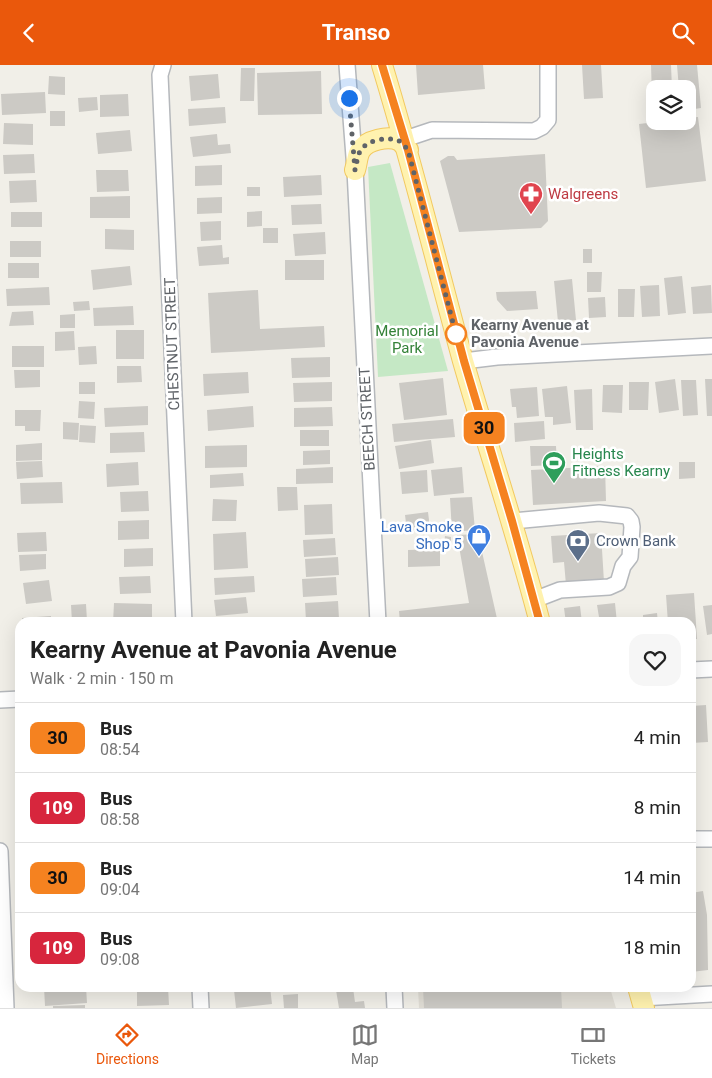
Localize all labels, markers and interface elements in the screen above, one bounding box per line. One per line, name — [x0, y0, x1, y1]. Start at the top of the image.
icon: back — [15, 19, 43, 47]
icon: search — [669, 19, 697, 47]
text: Transo — [322, 20, 390, 45]
map controls — [646, 80, 696, 130]
button: layers — [646, 80, 696, 130]
your location — [337, 86, 362, 111]
pharmacy icon: Walgreens — [518, 181, 544, 215]
place label: Walgreens — [548, 185, 618, 203]
street label: CHESTNUT STREET — [161, 277, 183, 411]
place label: Kearny Avenue at Pavonia Avenue — [471, 316, 589, 351]
park label: Memorial Park — [375, 322, 439, 357]
marker: Kearny Avenue at Pavonia Avenue — [445, 323, 467, 345]
street label: BEECH STREET — [355, 367, 379, 471]
line badge: 30 — [462, 412, 506, 444]
text: 30 — [474, 417, 494, 438]
place label: Heights Fitness Kearny — [572, 445, 670, 480]
sports icon: Heights Fitness Kearny — [541, 450, 567, 484]
place label: Lava Smoke Shop 5 — [381, 518, 462, 553]
shop icon: Lava Smoke Shop 5 — [466, 523, 492, 557]
bank icon: Crown Bank — [565, 528, 591, 562]
place label: Crown Bank — [596, 532, 676, 550]
button: heart — [629, 634, 681, 686]
text: Kearny Avenue at Pavonia Avenue — [30, 636, 397, 664]
text: Walk · 2 min · 150 m — [30, 669, 174, 688]
text: Bus — [100, 717, 133, 740]
text: 4 min — [634, 726, 681, 749]
text: 30 — [47, 727, 68, 748]
text: 08:54 — [100, 740, 140, 759]
text: Bus — [100, 787, 133, 810]
text: 8 min — [634, 796, 681, 819]
text: 109 — [42, 797, 73, 818]
text: 08:58 — [100, 810, 140, 829]
text: Bus — [100, 857, 133, 880]
text: 14 min — [623, 866, 681, 889]
text: 30 — [47, 867, 68, 888]
text: 09:04 — [100, 880, 140, 899]
text: Bus — [100, 927, 133, 950]
text: 18 min — [623, 936, 681, 959]
text: 109 — [42, 937, 73, 958]
text: 09:08 — [100, 950, 140, 969]
tab: Directions — [96, 1021, 159, 1067]
tab: Map — [351, 1021, 379, 1067]
tab: Tickets — [571, 1021, 616, 1067]

